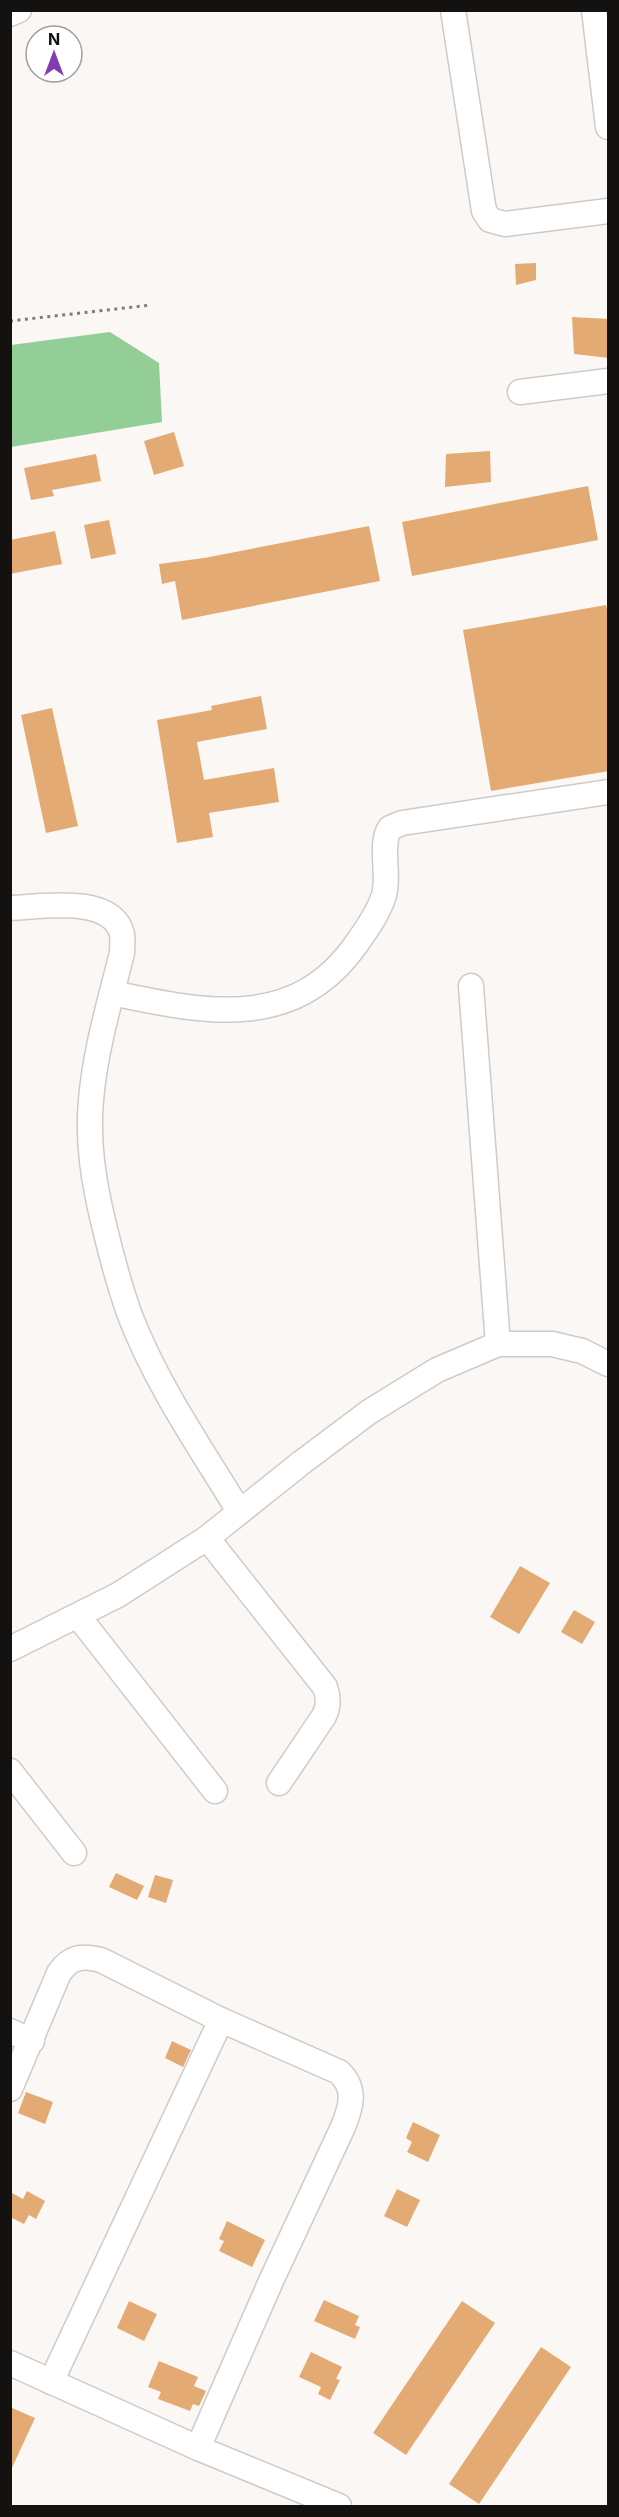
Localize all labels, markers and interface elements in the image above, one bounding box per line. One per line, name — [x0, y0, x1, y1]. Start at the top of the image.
north arrow — [24, 24, 84, 84]
text: N — [48, 29, 60, 49]

